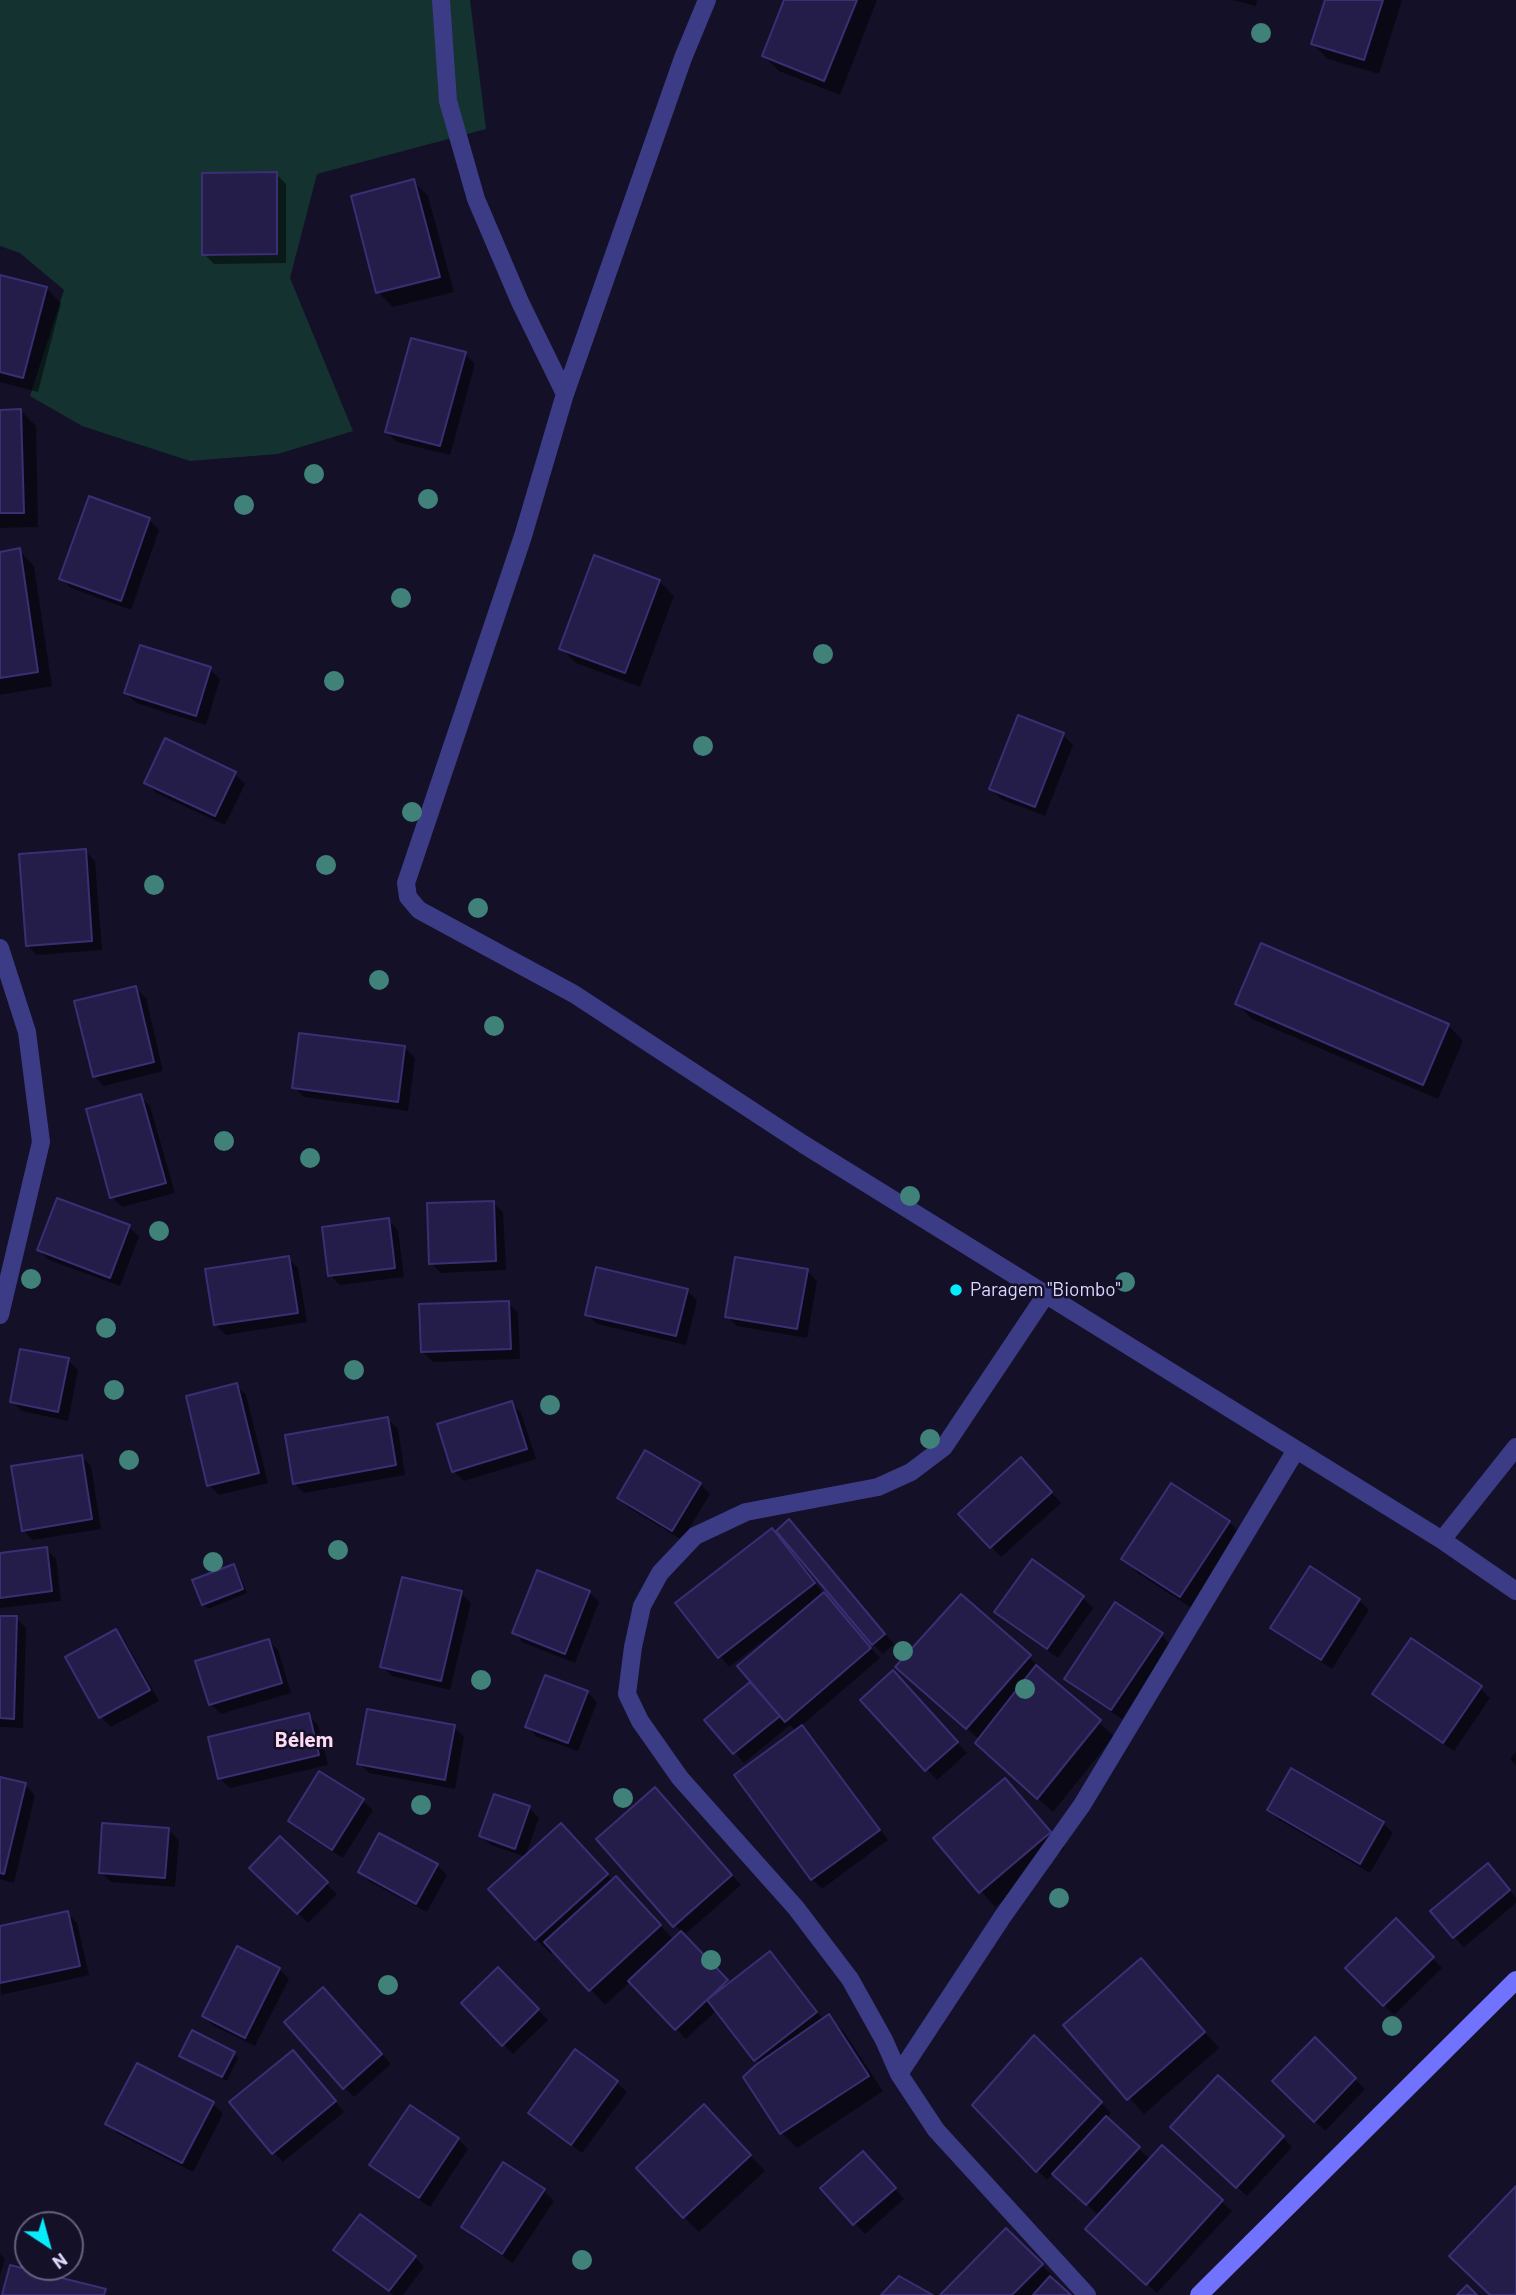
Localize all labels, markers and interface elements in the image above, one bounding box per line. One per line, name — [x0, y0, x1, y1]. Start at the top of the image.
place label: Paragem "Biombo" — [970, 1279, 1120, 1301]
marker: Paragem "Biombo" — [948, 1282, 964, 1298]
district label: Bélem — [275, 1727, 333, 1753]
north arrow — [14, 2211, 84, 2281]
text: N — [49, 2249, 72, 2275]

